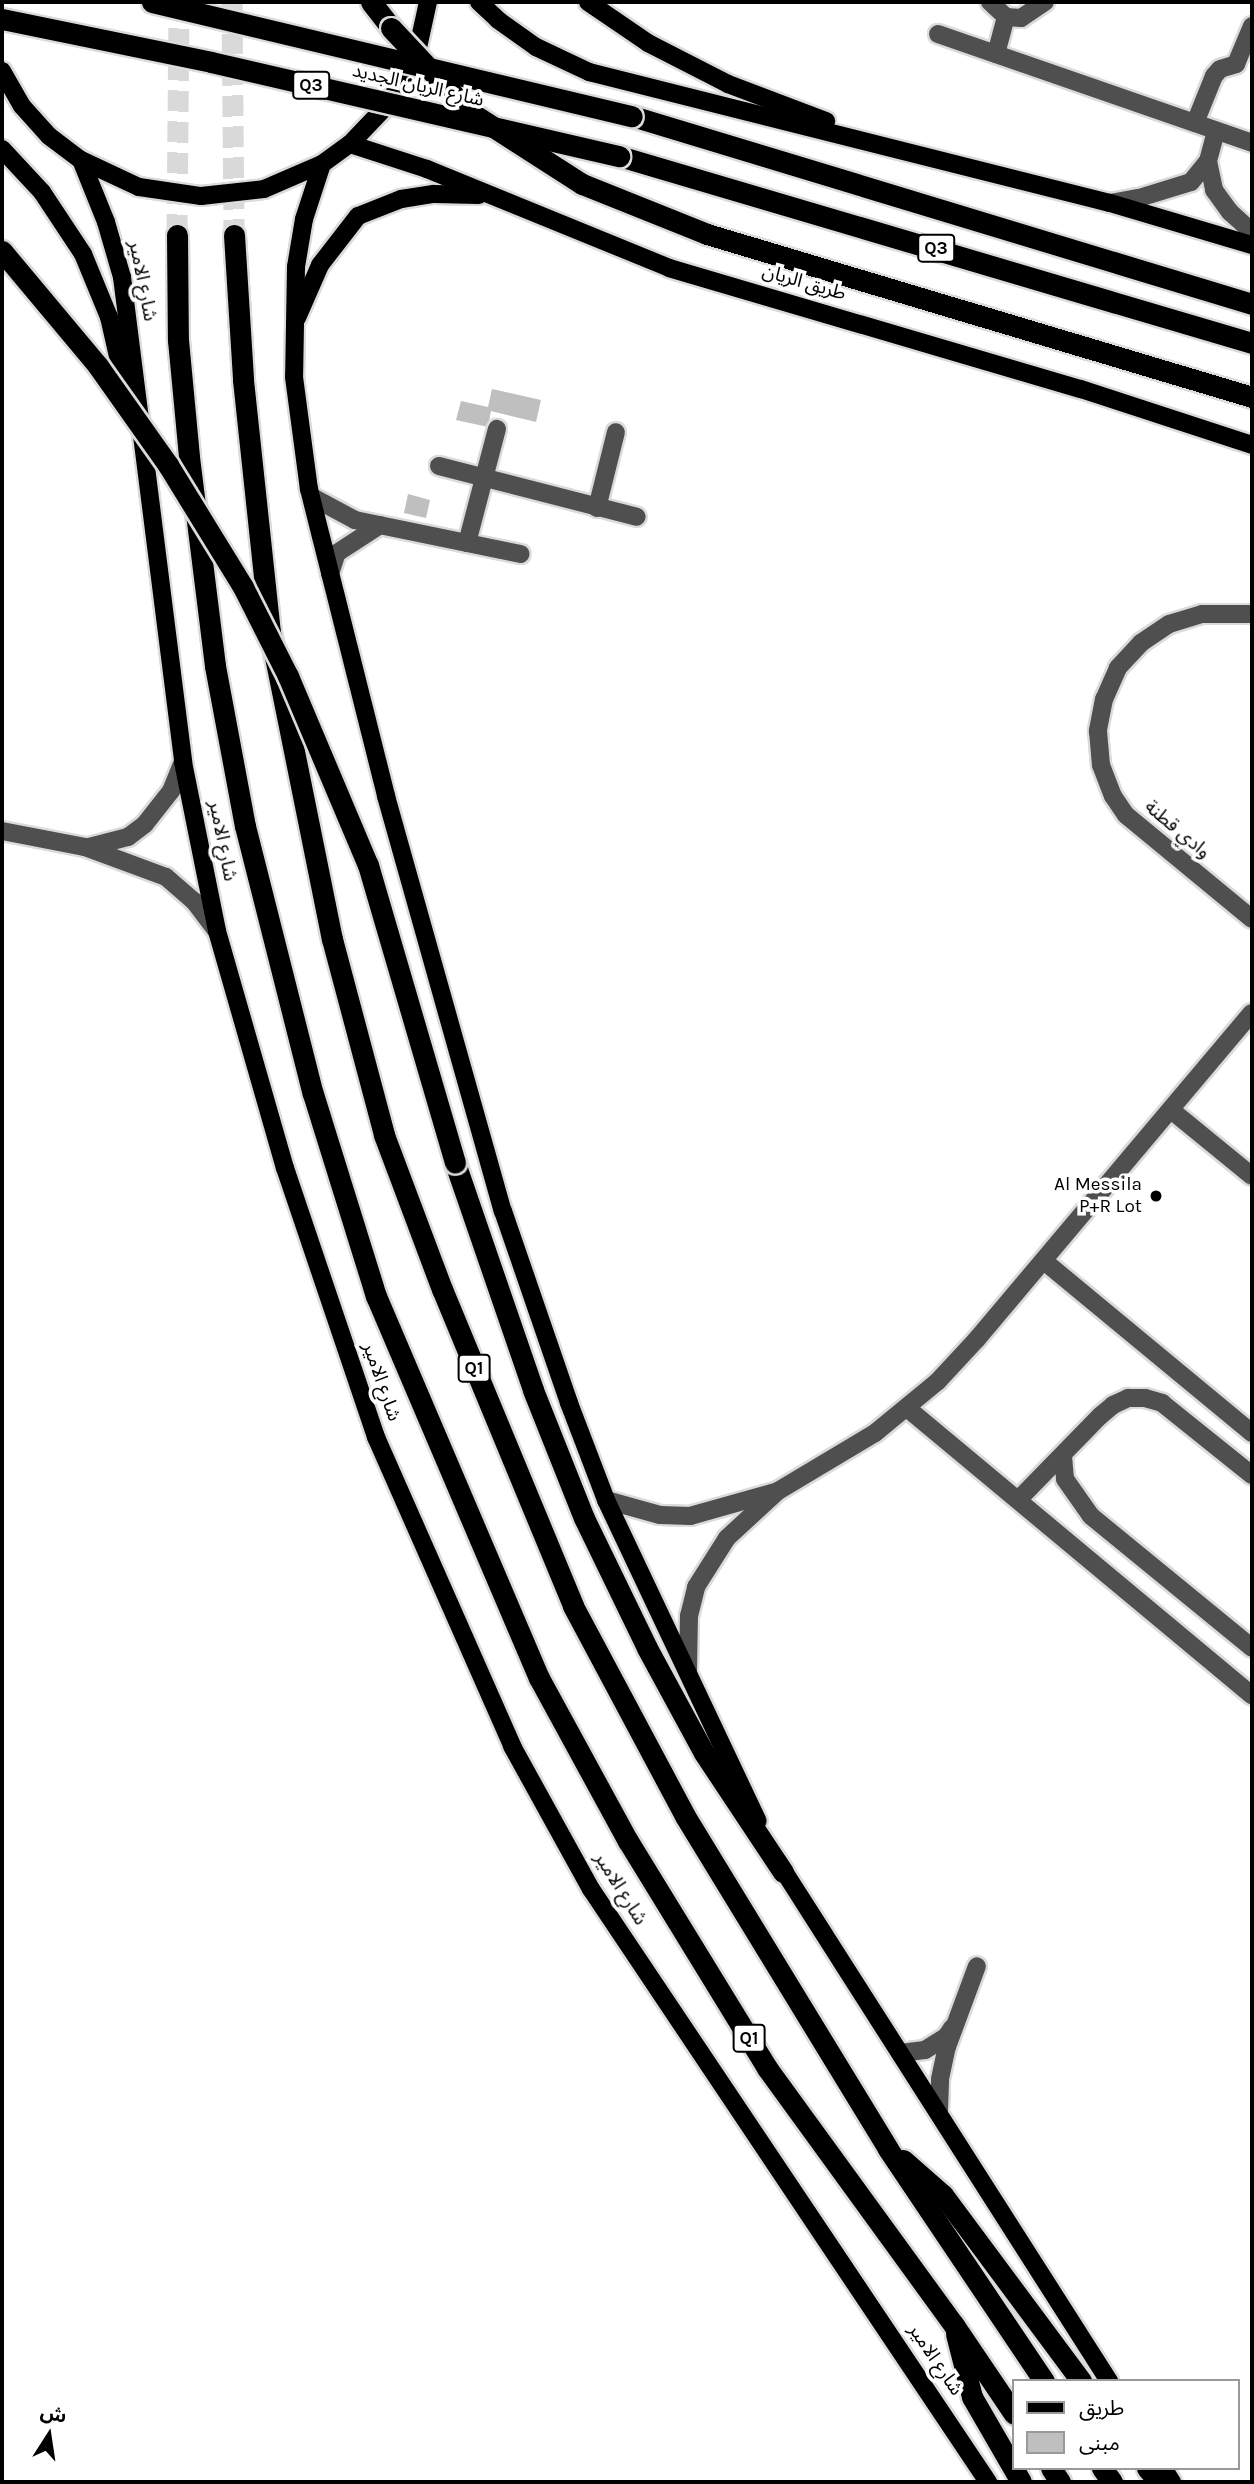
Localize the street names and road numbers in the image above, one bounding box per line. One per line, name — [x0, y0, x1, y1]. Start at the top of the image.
street label: شارع الريان الجديد — [350, 60, 486, 112]
road number: Q3 — [292, 70, 330, 100]
road number: Q3 — [917, 234, 955, 262]
street label: شارع الامير — [123, 239, 161, 323]
street label: طريق الريان — [760, 260, 848, 306]
street label: وادي قطنة — [1140, 796, 1214, 864]
street label: شارع الامير — [203, 799, 241, 883]
street label: شارع الامير — [357, 1340, 405, 1424]
road number: Q1 — [456, 1353, 491, 1382]
street label: شارع الامير — [589, 1848, 651, 1930]
road number: Q1 — [732, 2024, 766, 2052]
street label: شارع الامير — [903, 2320, 967, 2400]

